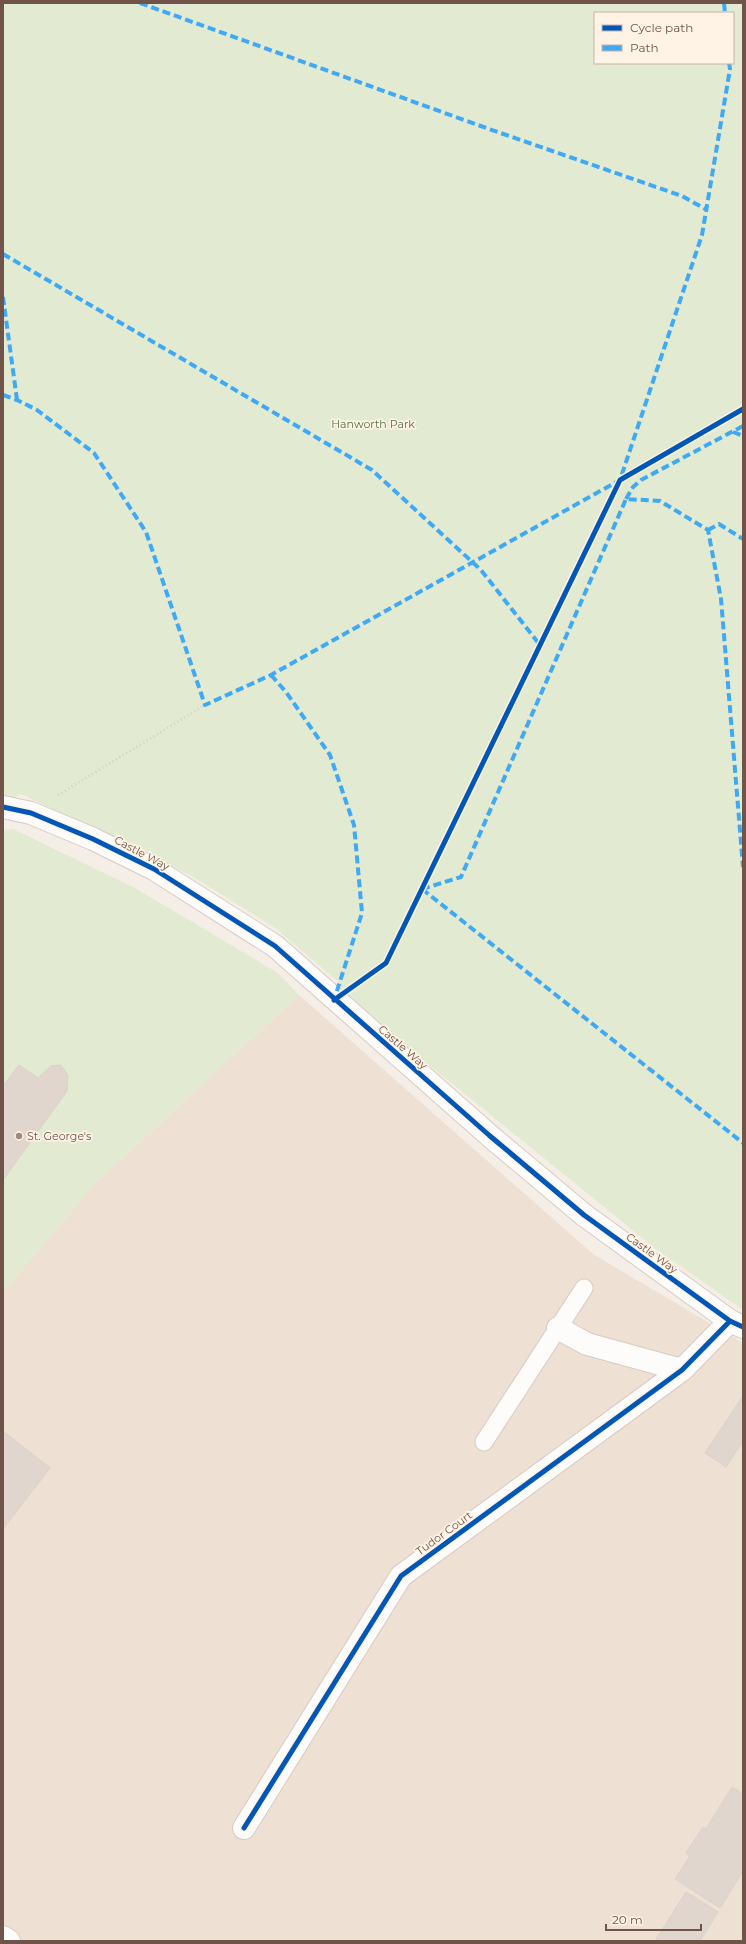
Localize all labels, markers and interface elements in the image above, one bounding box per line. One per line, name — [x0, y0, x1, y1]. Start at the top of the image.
legend — [594, 12, 734, 64]
text: Cycle path — [630, 20, 693, 35]
text: Path — [630, 40, 659, 55]
park label: Hanworth Park — [331, 417, 415, 431]
street label: Castle Way — [112, 833, 172, 873]
street label: Castle Way — [376, 1022, 430, 1072]
place label: St. George's — [27, 1129, 92, 1143]
marker: St. George's — [14, 1131, 24, 1141]
street label: Castle Way — [623, 1230, 681, 1276]
street label: Tudor Court — [413, 1508, 475, 1558]
scale bar — [606, 1906, 701, 1932]
text: 20 m — [612, 1912, 643, 1927]

